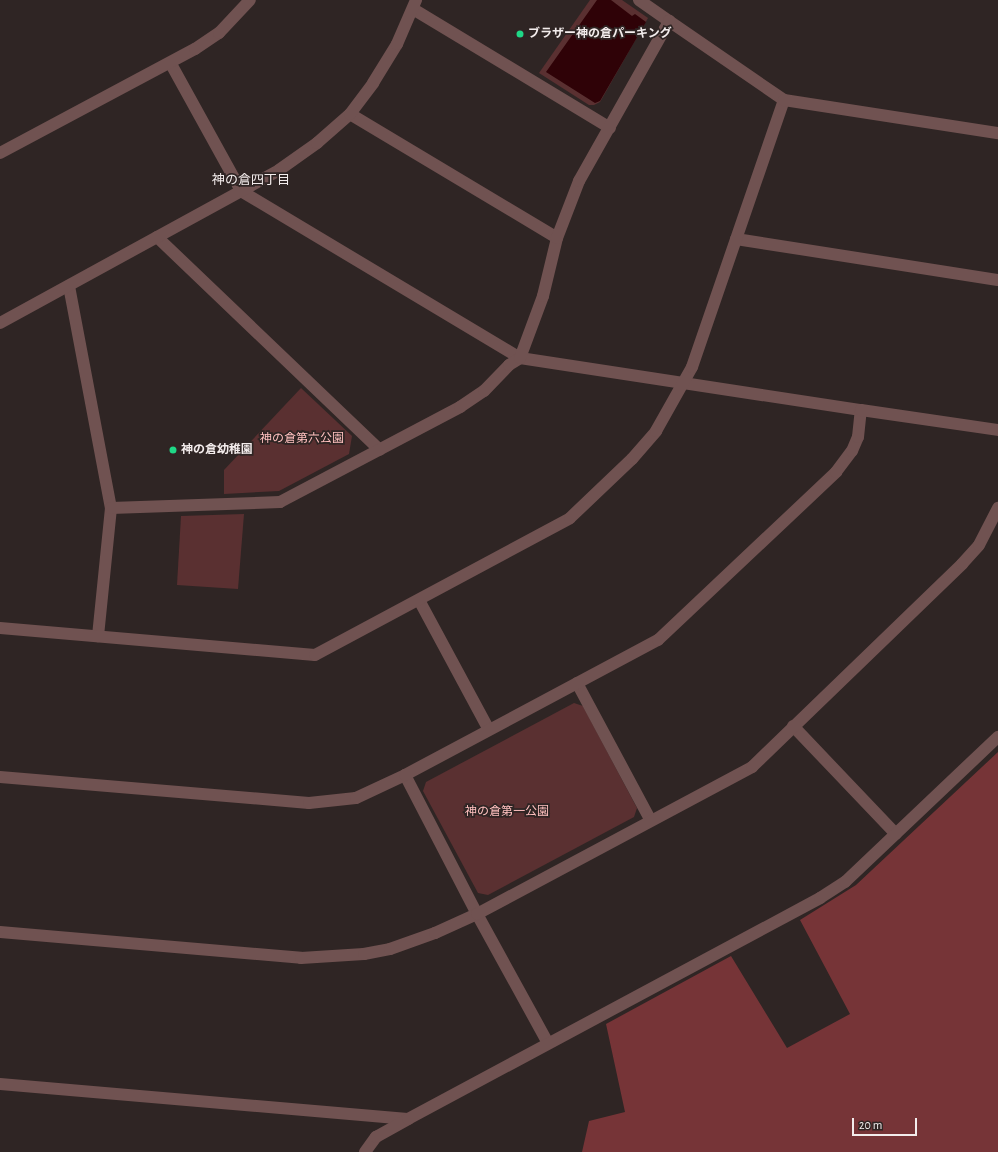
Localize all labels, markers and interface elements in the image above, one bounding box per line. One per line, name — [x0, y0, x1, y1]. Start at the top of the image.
place label: ブラザー神の倉パーキング — [528, 27, 672, 41]
marker: ブラザー神の倉パーキング — [515, 29, 525, 39]
district label: 神の倉四丁目 — [212, 173, 290, 189]
park label: 神の倉第六公園 — [260, 432, 344, 446]
place label: 神の倉幼稚園 — [181, 443, 253, 457]
marker: 神の倉幼稚園 — [168, 445, 178, 455]
park label: 神の倉第一公園 — [465, 805, 549, 819]
scale bar — [854, 1110, 919, 1136]
text: 20 m — [859, 1119, 882, 1131]

